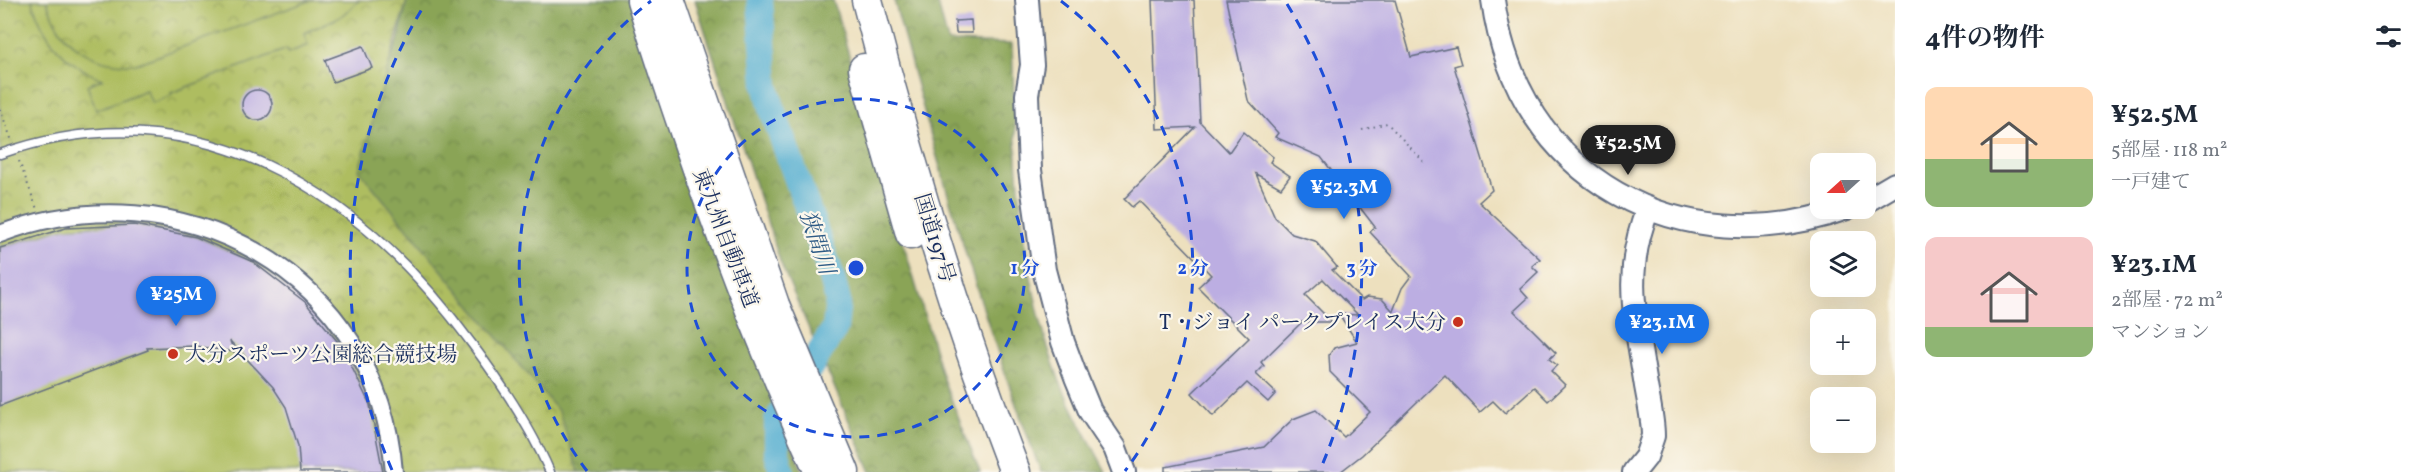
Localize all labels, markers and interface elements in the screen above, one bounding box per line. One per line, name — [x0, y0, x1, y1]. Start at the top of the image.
icon: filters — [2372, 20, 2405, 53]
text: 4件の物件 — [1925, 21, 2045, 57]
text: ¥52.5M — [2111, 97, 2198, 133]
icon: home — [1973, 111, 2045, 183]
pin: ¥52.5M — [1579, 125, 1677, 176]
text: ¥52.5M — [1594, 130, 1662, 158]
text: 5部屋 · 118 m² — [2111, 137, 2227, 165]
north arrow — [1810, 153, 1876, 219]
map controls — [1810, 153, 1876, 453]
street label: 東九州自動車道 — [685, 165, 764, 312]
pin: ¥52.3M — [1295, 169, 1393, 220]
text: 一戸建て — [2111, 169, 2191, 197]
text: ¥52.3M — [1310, 174, 1378, 202]
street label: 国道197号 — [906, 190, 961, 287]
water label: 狭間川 — [790, 207, 842, 281]
button: layers — [1810, 231, 1876, 297]
text: ¥23.1M — [2111, 247, 2197, 283]
text: 1 分 — [1011, 257, 1039, 282]
text: 2 分 — [1178, 257, 1208, 282]
text: 3 分 — [1347, 257, 1377, 282]
centre of rings — [846, 258, 866, 278]
icon: home — [1973, 261, 2045, 333]
pin: ¥25M — [140, 276, 212, 327]
text: ¥25M — [150, 281, 202, 309]
text: 2部屋 · 72 m² — [2111, 287, 2223, 315]
pin: ¥23.1M — [1613, 304, 1711, 355]
place label: T・ジョイ パークプレイス大分 — [1159, 309, 1446, 338]
text: ¥23.1M — [1629, 309, 1695, 337]
button: + — [1810, 309, 1876, 375]
marker: T・ジョイ パークプレイス大分 — [1451, 315, 1465, 329]
text: マンション — [2111, 319, 2210, 347]
place label: 大分スポーツ公園総合競技場 — [185, 341, 457, 370]
marker: 大分スポーツ公園総合競技場 — [166, 347, 180, 361]
button: − — [1810, 387, 1876, 453]

